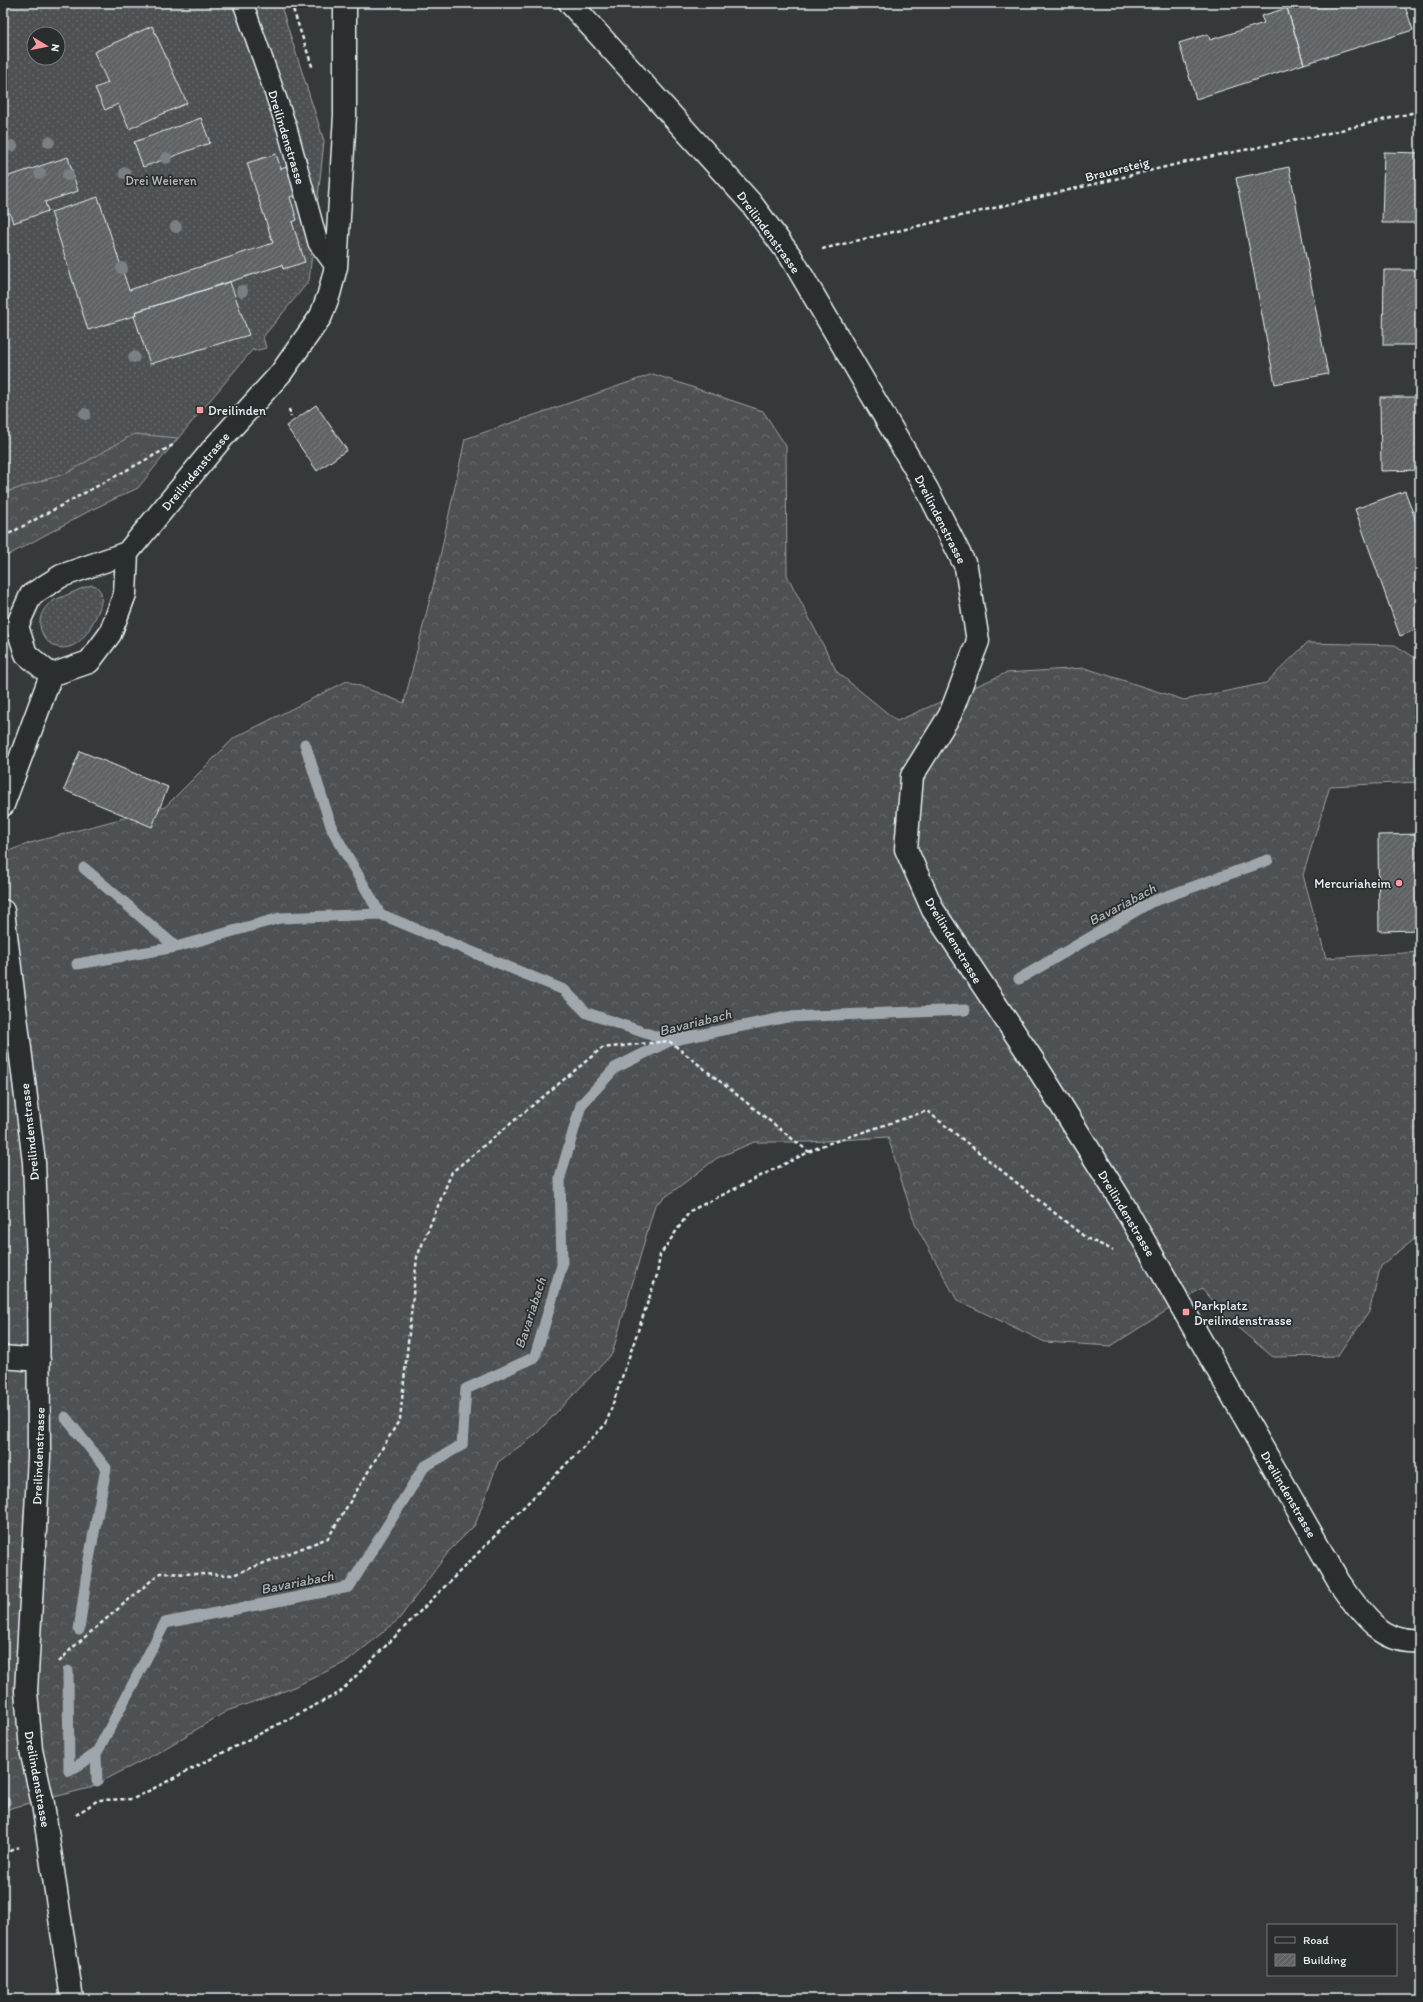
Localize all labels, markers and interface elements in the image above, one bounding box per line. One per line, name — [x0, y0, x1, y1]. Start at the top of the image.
north arrow — [26, 26, 66, 66]
text: N — [48, 43, 62, 52]
street label: Dreilindenstrasse — [265, 88, 308, 186]
street label: Brauersteig — [1084, 154, 1151, 185]
park label: Drei Weieren — [125, 173, 197, 188]
street label: Dreilindenstrasse — [734, 188, 803, 276]
place label: Dreilinden — [208, 403, 266, 418]
marker: Dreilinden — [195, 405, 205, 415]
street label: Dreilindenstrasse — [158, 429, 233, 514]
street label: Dreilindenstrasse — [912, 472, 969, 566]
place label: Mercuriaheim — [1314, 876, 1392, 891]
marker: Mercuriaheim — [1394, 878, 1404, 888]
water label: Bavariabach — [1086, 879, 1160, 929]
street label: Dreilindenstrasse — [922, 894, 985, 986]
water label: Bavariabach — [657, 1005, 734, 1040]
street label: Dreilindenstrasse — [17, 1083, 42, 1181]
street label: Dreilindenstrasse — [1095, 1167, 1158, 1259]
water label: Bavariabach — [511, 1275, 550, 1351]
place label: Parkplatz Dreilindenstrasse — [1194, 1298, 1292, 1328]
marker: Parkplatz Dreilindenstrasse — [1181, 1307, 1191, 1317]
street label: Dreilindenstrasse — [29, 1407, 48, 1505]
street label: Dreilindenstrasse — [1258, 1448, 1320, 1540]
water label: Bavariabach — [259, 1567, 336, 1598]
street label: Dreilindenstrasse — [22, 1730, 53, 1829]
legend — [1267, 1924, 1397, 1976]
text: Road — [1303, 1933, 1329, 1947]
text: Building — [1303, 1953, 1347, 1967]

